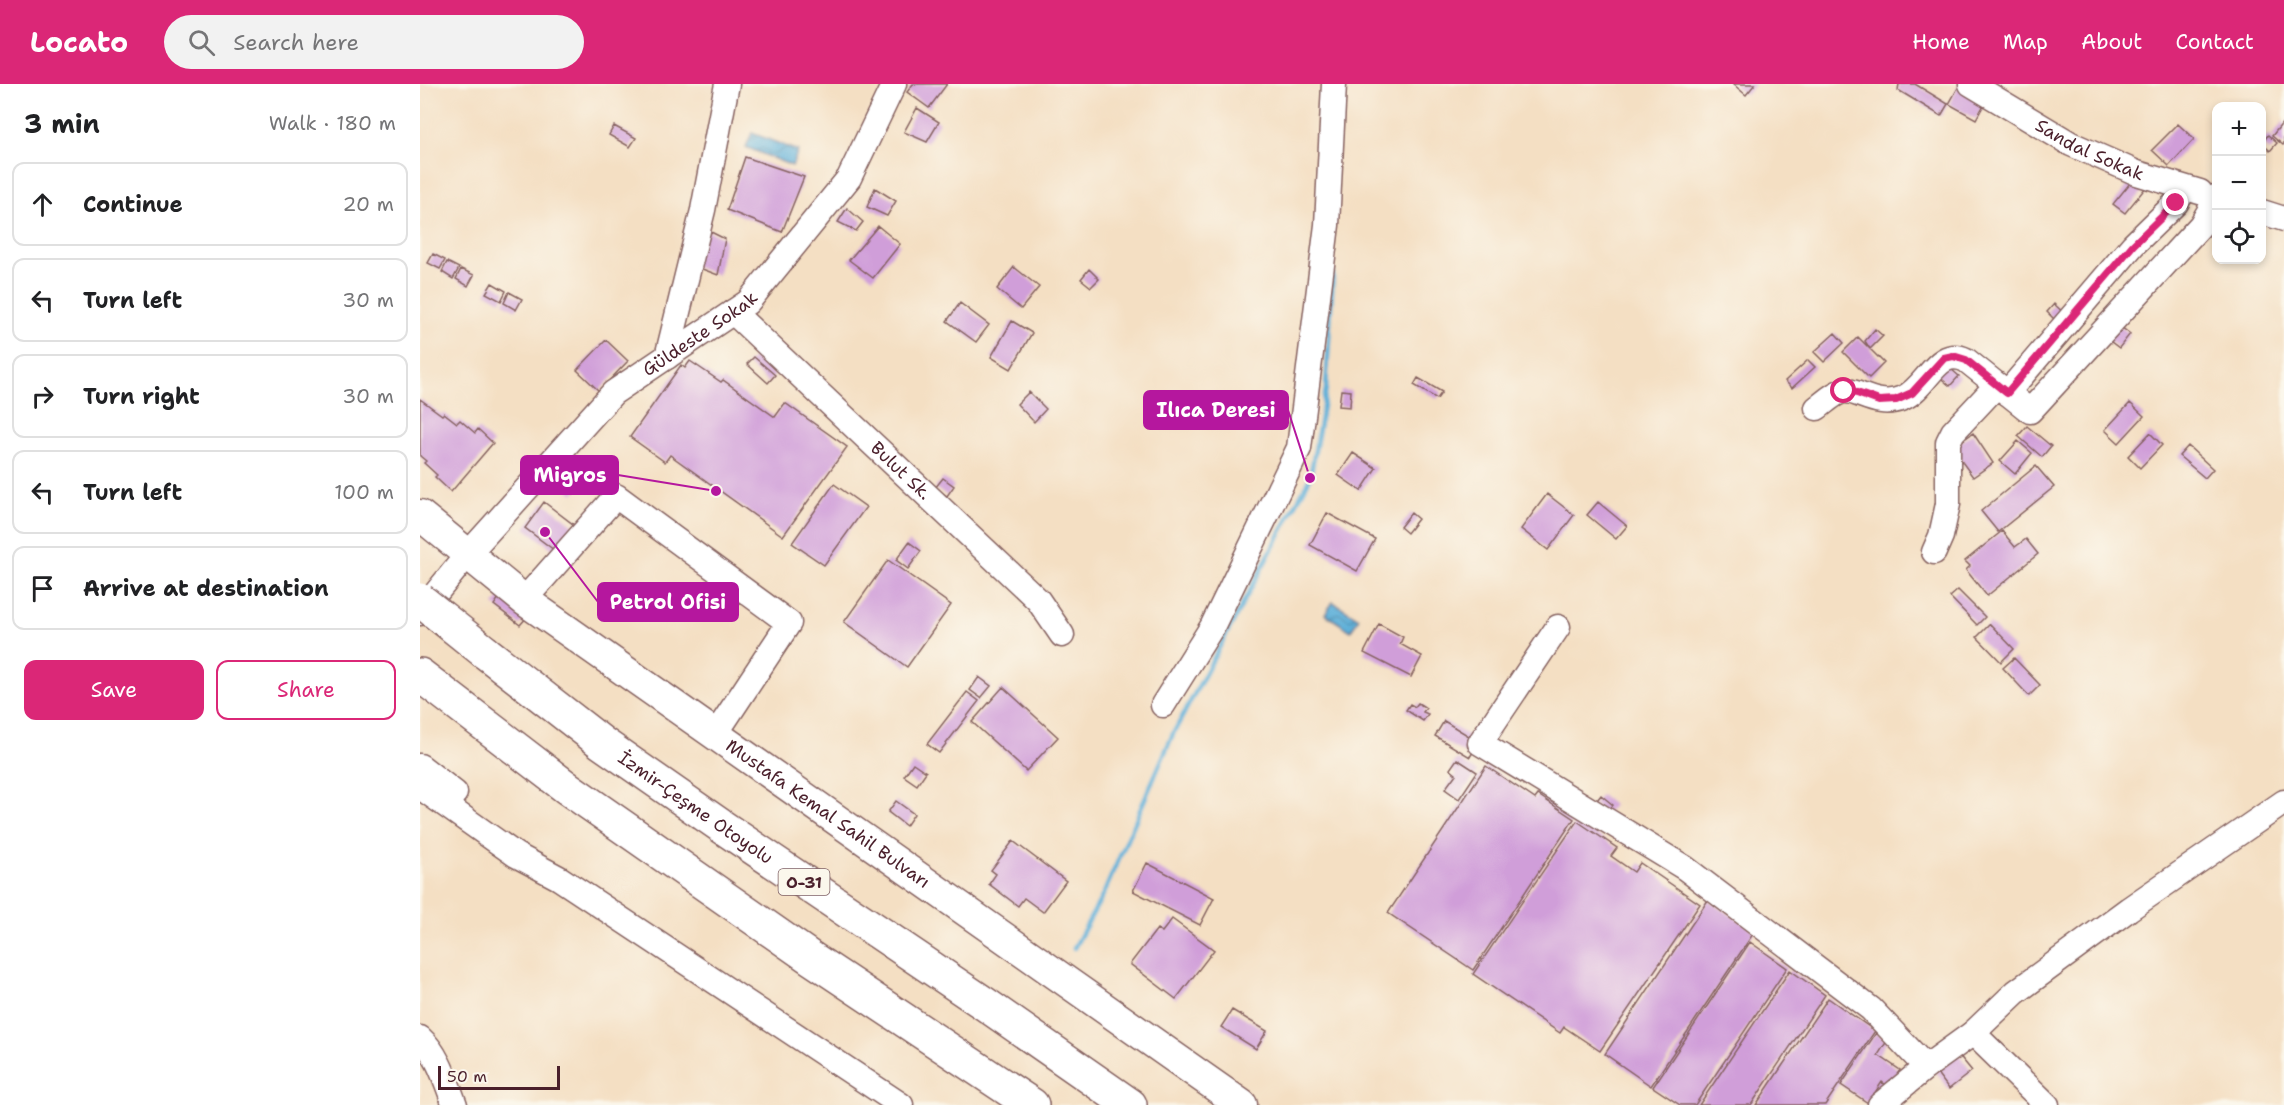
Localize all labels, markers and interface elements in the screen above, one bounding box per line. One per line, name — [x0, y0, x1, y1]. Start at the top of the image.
search box — [164, 15, 584, 69]
text: Locato — [30, 23, 128, 61]
icon: search — [185, 26, 218, 59]
text: Search here — [233, 28, 359, 57]
text: Home — [1912, 28, 1970, 56]
text: Map — [2003, 28, 2048, 56]
text: About — [2081, 28, 2142, 56]
text: Contact — [2175, 28, 2254, 56]
map controls — [2212, 102, 2266, 264]
button: + — [2212, 102, 2266, 156]
text: 3 min — [24, 106, 100, 141]
text: Walk · 180 m — [269, 110, 396, 136]
street label: Sandal Sokak — [2031, 113, 2146, 186]
button: − — [2212, 156, 2266, 210]
icon: ahead — [26, 188, 59, 221]
route end — [2162, 189, 2188, 215]
text: Continue — [83, 190, 183, 219]
text: 20 m — [343, 191, 394, 217]
button: locate — [2212, 210, 2266, 264]
icon: left — [26, 284, 59, 317]
text: Turn left — [83, 286, 182, 315]
text: 30 m — [342, 287, 394, 313]
street label: Güldeste Sokak — [638, 287, 763, 382]
route start — [1830, 377, 1856, 403]
icon: right — [26, 380, 59, 413]
text: Turn right — [83, 382, 200, 411]
text: 30 m — [342, 383, 394, 409]
callout: Ilıca Deresi — [1144, 391, 1288, 429]
text: Ilıca Deresi — [1156, 397, 1276, 423]
street label: Bulut Sk. — [865, 436, 936, 505]
callout: Migros — [521, 456, 618, 494]
text: Migros — [533, 462, 607, 488]
icon: left — [26, 476, 59, 509]
text: Turn left — [83, 478, 182, 507]
text: 100 m — [334, 479, 394, 505]
icon: arrive — [26, 572, 59, 605]
text: Arrive at destination — [83, 574, 329, 603]
callout: Petrol Ofisi — [598, 583, 738, 621]
text: Petrol Ofisi — [610, 589, 726, 615]
button: Save — [24, 660, 204, 720]
button: Share — [216, 660, 396, 720]
street label: Mustafa Kemal Sahil Bulvarı — [721, 734, 935, 894]
street label: İzmir-Çeşme Otoyolu — [613, 746, 778, 870]
road number: O-31 — [778, 869, 830, 895]
scale bar — [438, 1063, 560, 1090]
text: 50 m — [447, 1066, 487, 1087]

